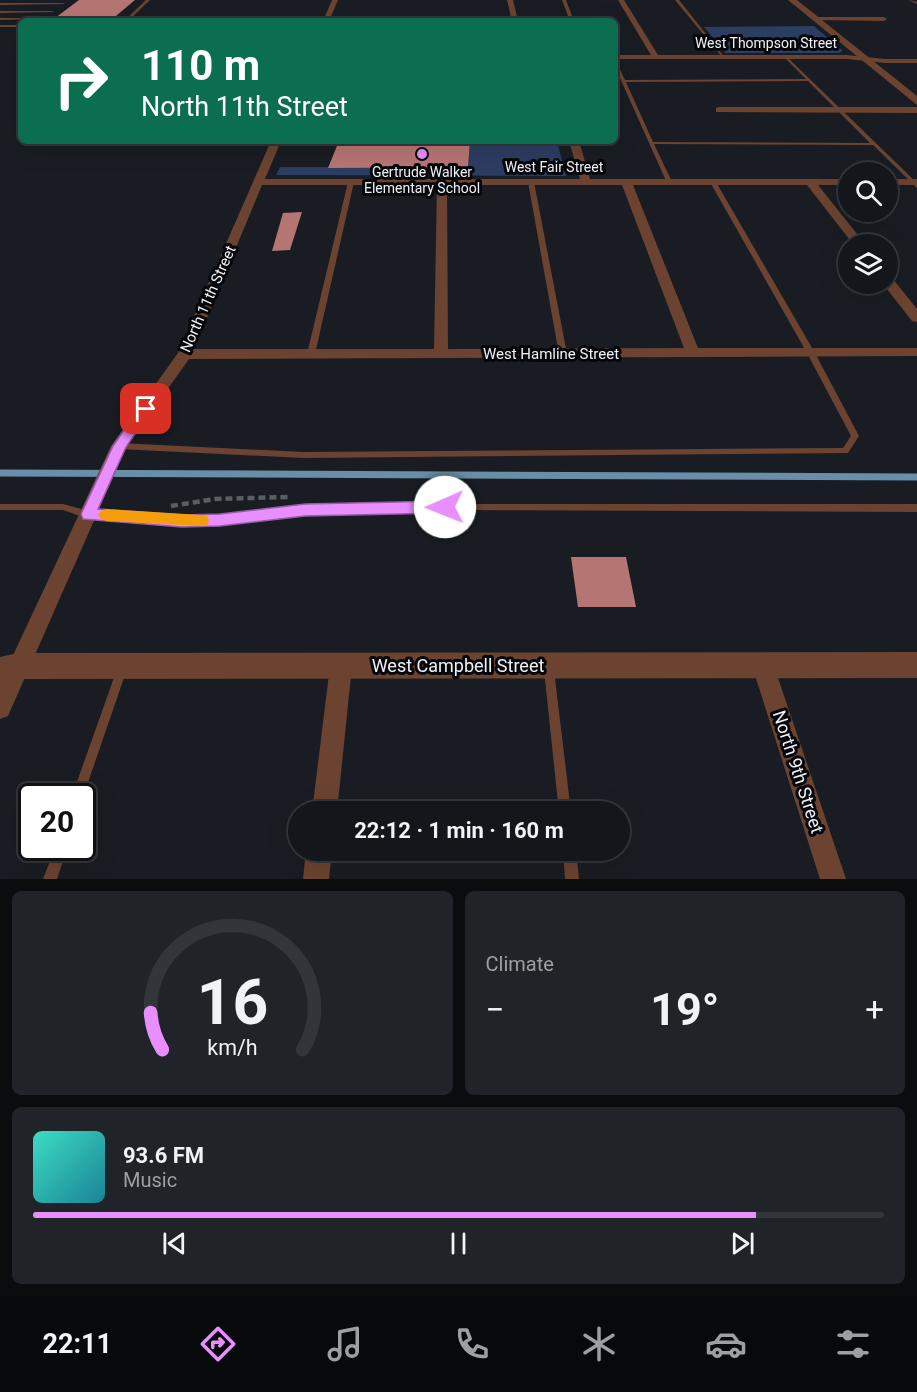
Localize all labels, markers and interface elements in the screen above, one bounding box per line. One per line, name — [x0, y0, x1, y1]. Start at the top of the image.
street label: West Thompson Street — [695, 35, 838, 51]
text: 110 m — [141, 41, 260, 90]
icon: right — [42, 42, 120, 120]
text: North 11th Street — [141, 91, 348, 123]
marker: Gertrude Walker Elementary School — [415, 147, 429, 161]
street label: West Fair Street — [505, 159, 604, 175]
map controls — [838, 162, 898, 294]
button: search — [838, 162, 898, 222]
place label: Gertrude Walker Elementary School — [364, 164, 480, 196]
button: layers — [838, 234, 898, 294]
street label: North 11th Street — [176, 243, 240, 355]
street label: West Hamline Street — [483, 345, 619, 363]
pin — [120, 383, 171, 434]
icon: arrive — [129, 392, 162, 425]
position arrow — [413, 475, 477, 539]
street label: West Campbell Street — [372, 655, 544, 676]
street label: North 9th Street — [769, 708, 828, 836]
speed limit sign: 20 — [18, 783, 96, 861]
text: 22:12 · 1 min · 160 m — [354, 818, 564, 843]
text: Climate — [486, 952, 554, 976]
text: 16 — [196, 966, 268, 1039]
text: 19° — [650, 983, 719, 1036]
text: − — [486, 990, 504, 1029]
text: + — [865, 990, 884, 1029]
text: km/h — [207, 1035, 257, 1060]
text: 93.6 FM — [123, 1143, 204, 1168]
text: Music — [123, 1168, 177, 1192]
icon: previous — [158, 1227, 191, 1260]
icon: pause — [442, 1227, 475, 1260]
icon: next — [726, 1227, 759, 1260]
icon: directions — [197, 1323, 239, 1365]
icon: music — [324, 1323, 366, 1365]
icon: phone — [451, 1323, 493, 1365]
icon: climate — [578, 1323, 620, 1365]
icon: car — [705, 1323, 747, 1365]
icon: filters — [832, 1323, 874, 1365]
text: 22:11 — [43, 1328, 112, 1360]

